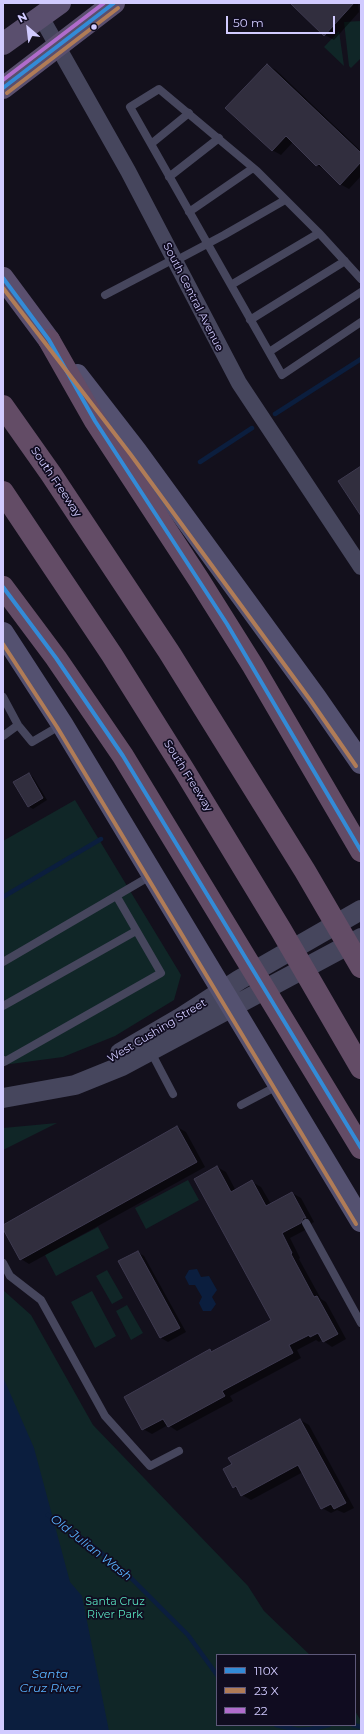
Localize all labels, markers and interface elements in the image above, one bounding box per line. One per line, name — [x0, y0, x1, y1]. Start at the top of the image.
north arrow — [8, 8, 48, 48]
scale bar — [228, 8, 337, 34]
text: N — [15, 9, 30, 26]
text: 50 m — [233, 15, 264, 30]
unlabelled marker — [89, 22, 99, 32]
street label: South Central Avenue — [160, 241, 226, 353]
street label: South Freeway — [28, 444, 84, 520]
street label: South Freeway — [161, 738, 215, 814]
street label: West Cushing Street — [105, 996, 209, 1066]
water label: Old Julian Wash — [48, 1512, 134, 1584]
park label: Santa Cruz River Park — [85, 1595, 145, 1621]
legend — [216, 1654, 356, 1726]
text: 110X — [254, 1663, 278, 1678]
water label: Santa Cruz River — [19, 1667, 81, 1695]
text: 23 X — [254, 1683, 279, 1698]
text: 22 — [254, 1703, 268, 1718]

